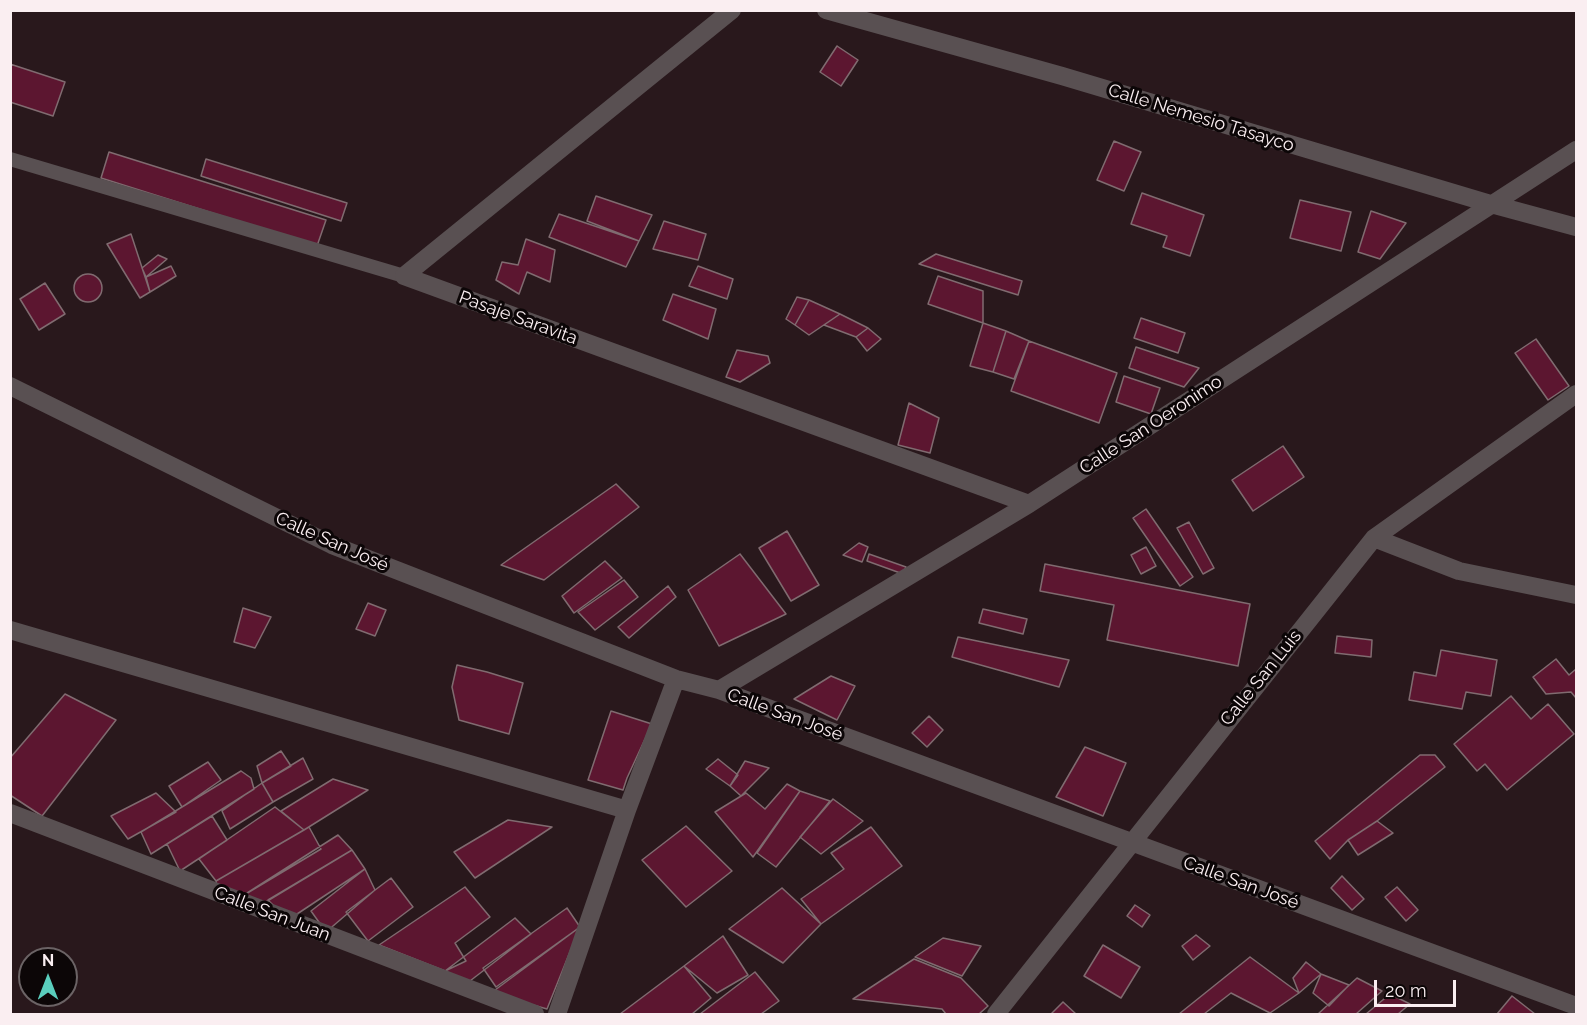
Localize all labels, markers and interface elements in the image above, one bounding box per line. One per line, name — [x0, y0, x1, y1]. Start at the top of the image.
street label: Calle Nemesio Tasayco — [1105, 79, 1297, 157]
street label: Pasaje Saravita — [456, 287, 580, 349]
street label: Calle San Oeronimo — [1076, 371, 1226, 479]
street label: Calle San José — [272, 507, 392, 577]
street label: Calle San Luis — [1216, 626, 1306, 730]
street label: Calle San José — [724, 684, 846, 746]
street label: Calle San José — [1180, 852, 1302, 914]
street label: Calle San Juan — [211, 882, 333, 946]
north arrow — [18, 947, 78, 1007]
text: N — [42, 951, 54, 970]
scale bar — [1377, 968, 1460, 1006]
text: 20 m — [1385, 980, 1427, 1001]

